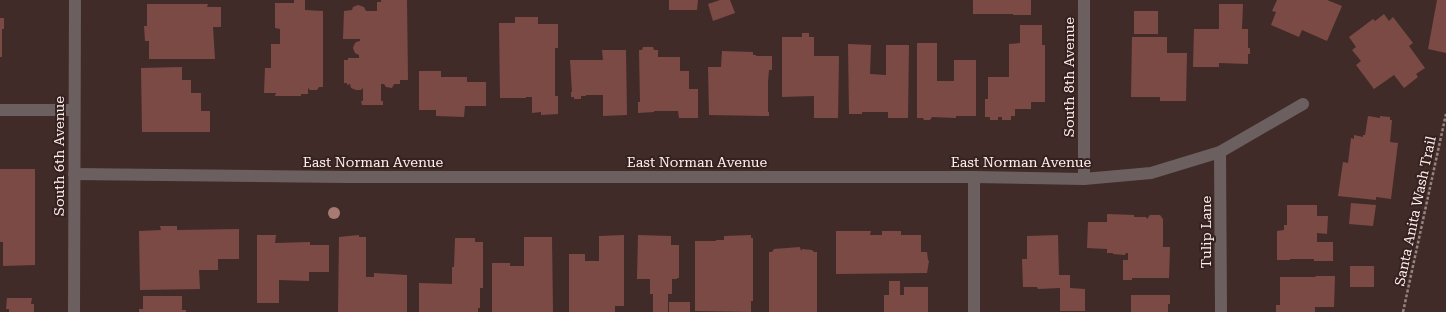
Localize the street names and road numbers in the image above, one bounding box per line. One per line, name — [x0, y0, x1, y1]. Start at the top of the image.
street label: South 8th Avenue — [1061, 17, 1077, 137]
street label: South 6th Avenue — [51, 96, 67, 216]
street label: Santa Anita Wash Trail — [1391, 134, 1439, 287]
street label: East Norman Avenue — [303, 154, 444, 170]
street label: East Norman Avenue — [627, 154, 768, 170]
street label: East Norman Avenue — [951, 154, 1092, 170]
street label: Tulip Lane — [1198, 195, 1214, 268]

